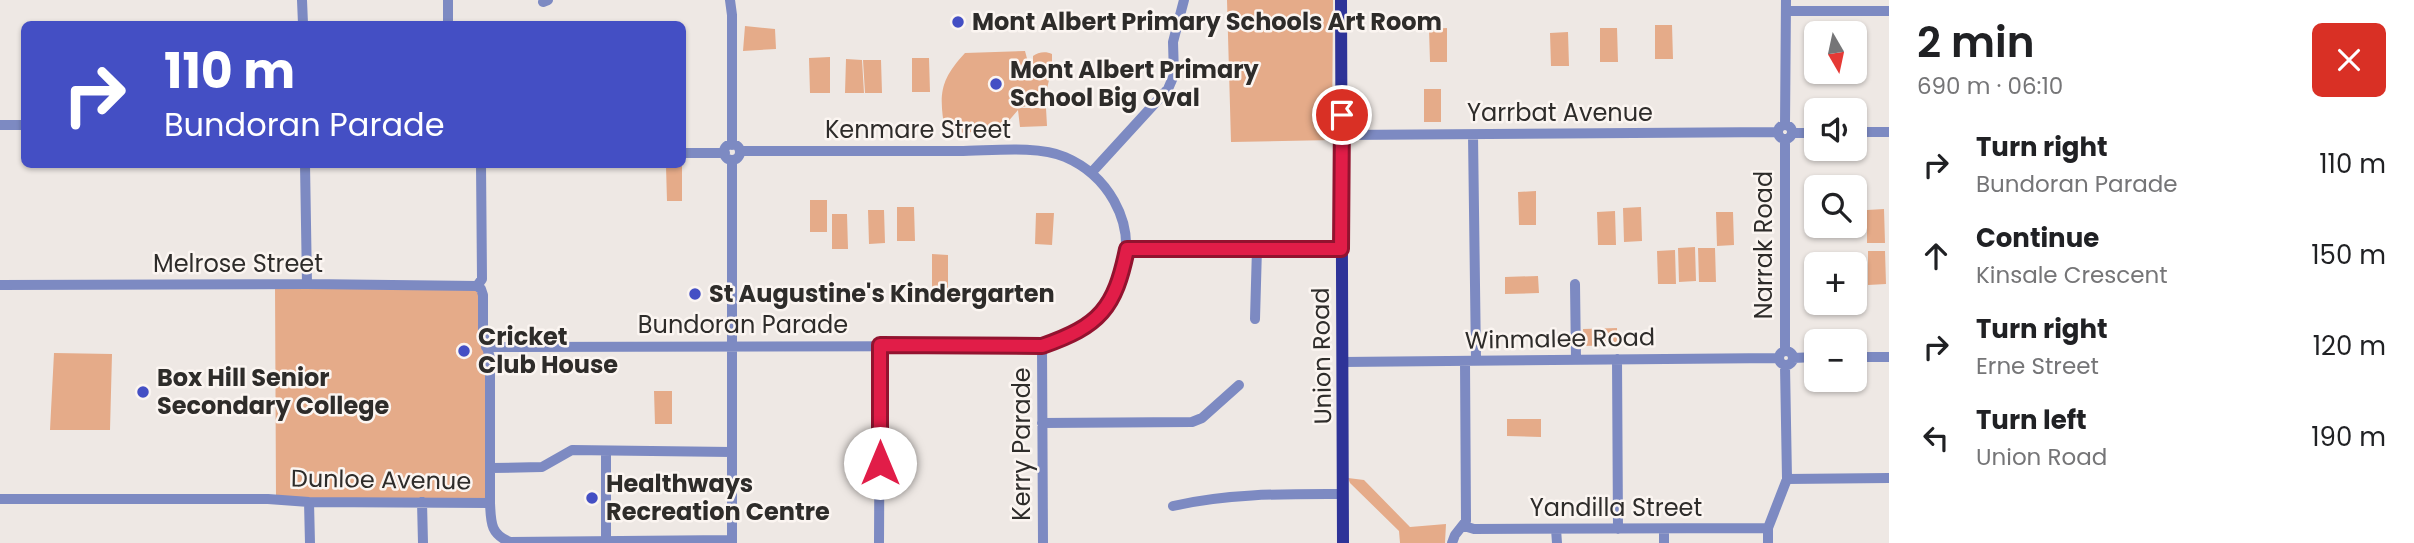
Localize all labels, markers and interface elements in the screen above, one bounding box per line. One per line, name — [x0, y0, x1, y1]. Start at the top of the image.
place label: Mont Albert Primary Schools Art Room — [972, 5, 1442, 38]
text: 2 min — [1917, 13, 2035, 72]
marker: Mont Albert Primary Schools Art Room — [950, 14, 966, 30]
north arrow — [1804, 21, 1867, 84]
map controls — [1804, 21, 1867, 392]
button: close — [2312, 23, 2386, 97]
text: 110 m — [164, 37, 295, 105]
icon: right — [49, 49, 140, 140]
place label: Mont Albert Primary School Big Oval — [1010, 53, 1260, 114]
text: 690 m · 06:10 — [1917, 70, 2063, 102]
marker: Mont Albert Primary School Big Oval — [988, 76, 1004, 92]
pin — [1312, 85, 1372, 145]
icon: arrive — [1323, 96, 1361, 134]
street label: Yarrbat Avenue — [1467, 96, 1653, 129]
button: sound — [1804, 98, 1867, 161]
text: Bundoran Parade — [164, 102, 444, 147]
street label: Kenmare Street — [825, 113, 1011, 146]
text: Turn right — [1976, 129, 2108, 165]
icon: right — [1917, 146, 1955, 184]
text: 110 m — [2319, 146, 2386, 182]
text: Bundoran Parade — [1976, 168, 2178, 200]
street label: Narrak Road — [1747, 171, 1780, 319]
button: search — [1804, 175, 1867, 238]
text: Continue — [1976, 220, 2099, 256]
icon: ahead — [1917, 237, 1955, 275]
text: 150 m — [2311, 237, 2386, 273]
street label: Melrose Street — [153, 247, 323, 280]
button: + — [1804, 252, 1867, 315]
text: Kinsale Crescent — [1976, 259, 2168, 291]
place label: St Augustine's Kindergarten — [709, 277, 1055, 310]
marker: St Augustine's Kindergarten — [687, 286, 703, 302]
street label: Union Road — [1304, 287, 1339, 425]
street label: Bundoran Parade — [638, 308, 848, 341]
text: Turn right — [1976, 311, 2108, 347]
place label: Cricket Club House — [478, 320, 618, 381]
street label: Winmalee Road — [1465, 320, 1655, 357]
icon: right — [1917, 328, 1955, 366]
text: 120 m — [2313, 328, 2386, 364]
button: − — [1804, 329, 1867, 392]
marker: Cricket Club House — [456, 343, 472, 359]
text: Erne Street — [1976, 350, 2099, 382]
place label: Box Hill Senior Secondary College — [157, 361, 389, 422]
street label: Kerry Parade — [1005, 367, 1038, 521]
marker: Box Hill Senior Secondary College — [135, 384, 151, 400]
text: Turn left — [1976, 402, 2087, 438]
icon: left — [1917, 419, 1955, 457]
text: 190 m — [2311, 419, 2386, 455]
position arrow — [843, 426, 917, 500]
text: Union Road — [1976, 441, 2107, 473]
street label: Dunloe Avenue — [291, 461, 471, 498]
place label: Healthways Recreation Centre — [606, 467, 830, 528]
marker: Healthways Recreation Centre — [584, 490, 600, 506]
street label: Yandilla Street — [1530, 491, 1702, 524]

